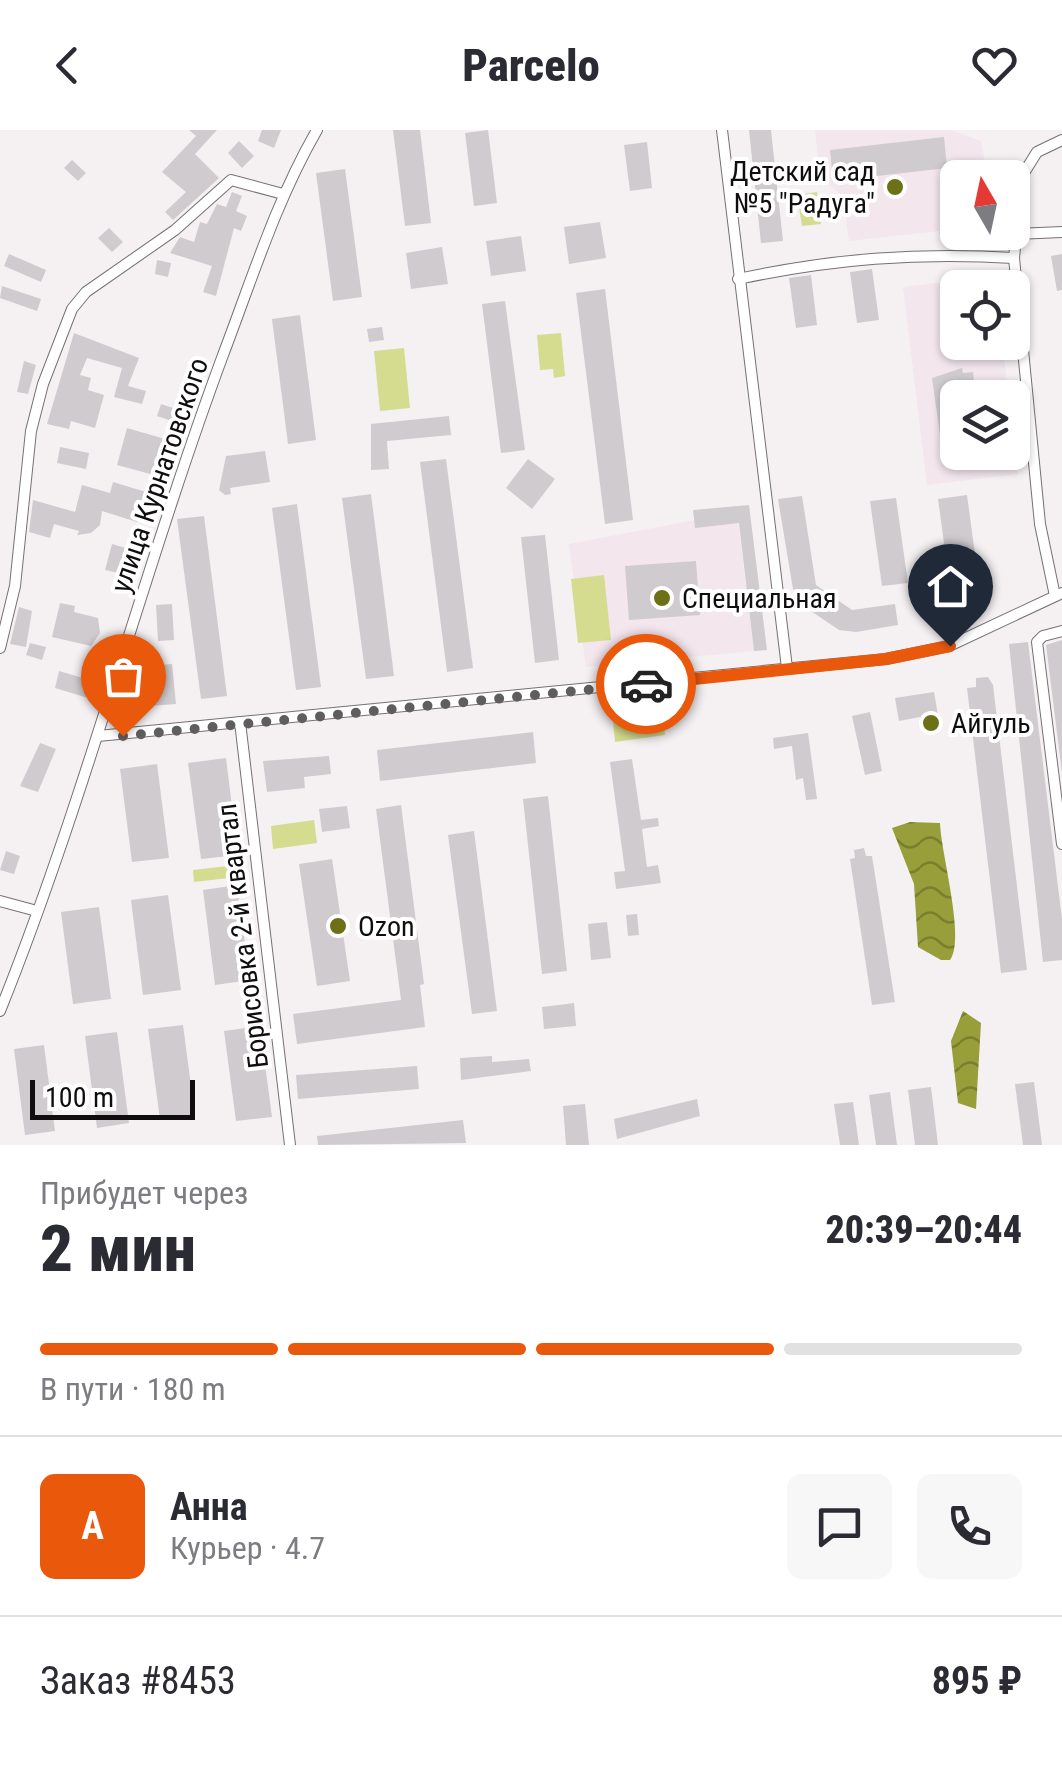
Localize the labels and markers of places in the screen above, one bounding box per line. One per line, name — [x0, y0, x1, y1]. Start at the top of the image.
place label: Детский сад №5 "Радуга" — [730, 155, 875, 220]
marker: Детский сад №5 "Радуга" — [884, 176, 906, 198]
pin — [908, 544, 993, 647]
place label: Специальная — [682, 582, 836, 615]
marker: Специальная — [651, 587, 673, 609]
pin — [81, 634, 166, 737]
place label: Айгуль — [951, 707, 1031, 740]
marker: Айгуль — [920, 712, 942, 734]
place label: Ozon — [358, 910, 415, 943]
marker: Ozon — [327, 915, 349, 937]

